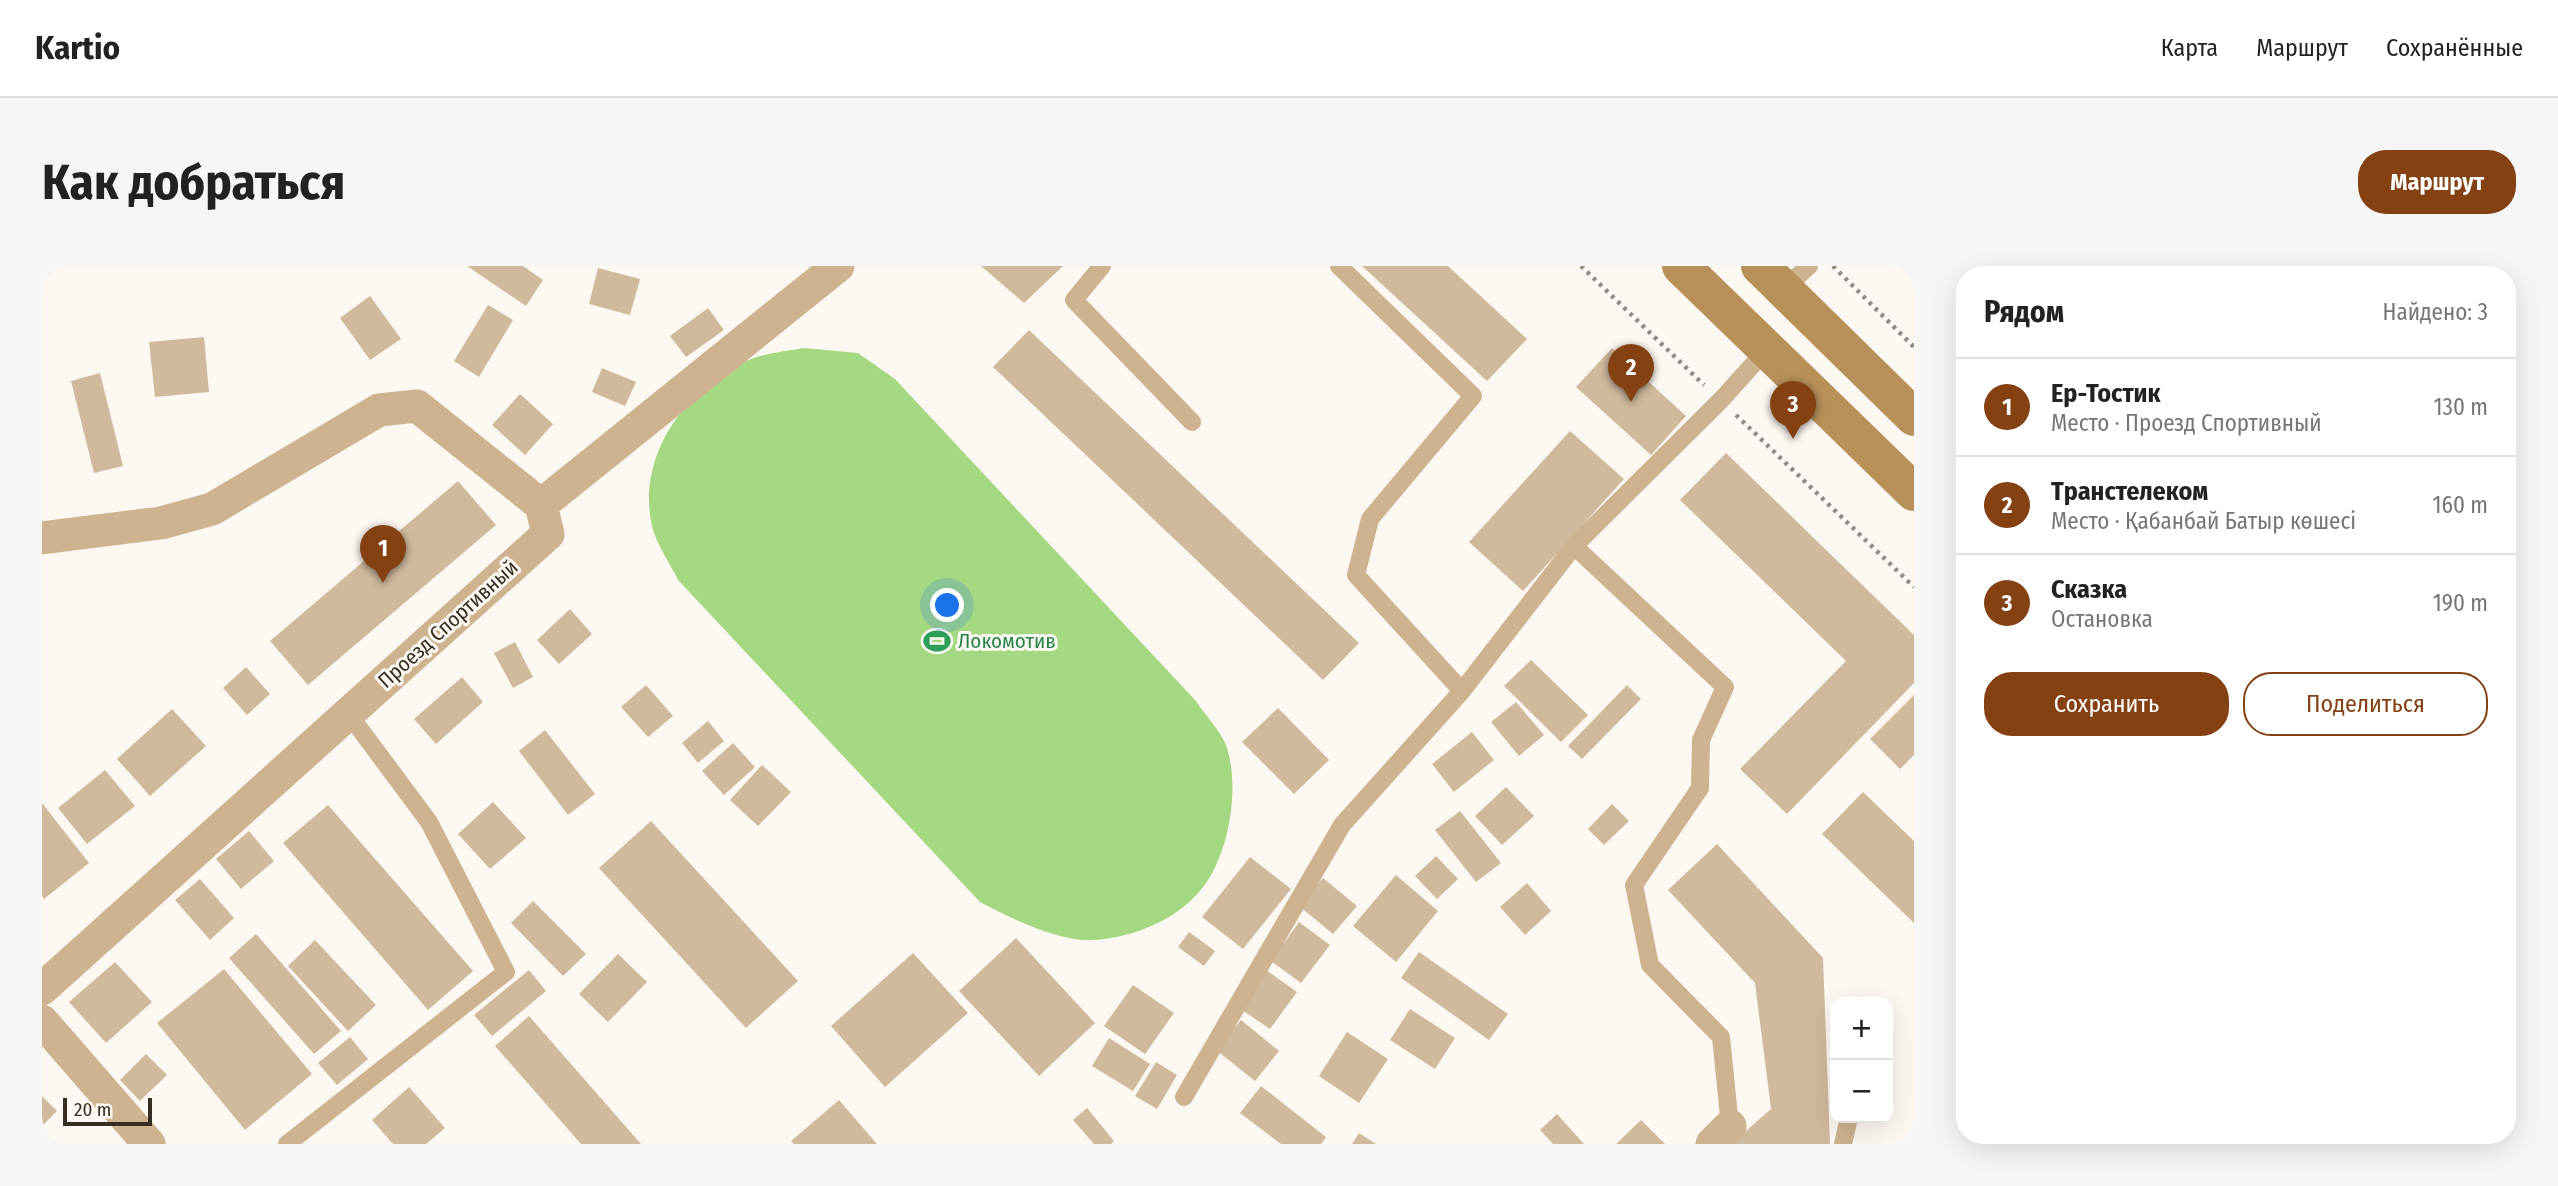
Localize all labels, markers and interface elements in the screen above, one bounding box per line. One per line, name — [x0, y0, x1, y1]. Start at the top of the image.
text: Kartio — [35, 28, 120, 68]
text: Карта — [2161, 34, 2218, 62]
text: Маршрут — [2256, 34, 2348, 62]
text: Сохранённые — [2386, 34, 2523, 62]
button: Маршрут — [2358, 150, 2516, 214]
text: Как добраться — [42, 153, 345, 212]
text: Рядом — [1984, 294, 2064, 330]
text: Найдено: 3 — [2383, 298, 2488, 326]
pin: 2 — [1608, 344, 1654, 402]
text: Ер-Тостик — [2051, 378, 2161, 409]
pin: 3 — [1770, 381, 1816, 439]
text: 1 — [2002, 393, 2012, 421]
text: 130 m — [2434, 393, 2488, 421]
text: Место · Проезд Спортивный — [2051, 409, 2322, 437]
text: Транстелеком — [2051, 476, 2208, 507]
text: 2 — [2002, 491, 2012, 519]
text: 160 m — [2433, 491, 2488, 519]
text: Место · Қабанбай Батыр көшесі — [2051, 507, 2356, 535]
pin: 1 — [360, 525, 406, 583]
street label: Проезд Спортивный — [373, 554, 523, 694]
text: Сказка — [2051, 574, 2127, 605]
your location — [930, 588, 964, 622]
text: 3 — [2002, 589, 2012, 617]
text: 190 m — [2433, 589, 2488, 617]
text: Остановка — [2051, 605, 2153, 633]
sports icon: Локомотив — [922, 626, 952, 656]
place label: Локомотив — [958, 628, 1056, 654]
button: Сохранить — [1984, 672, 2229, 736]
button: Поделиться — [2243, 672, 2488, 736]
map controls — [1830, 997, 1893, 1123]
button: + — [1830, 997, 1893, 1060]
button: − — [1830, 1060, 1893, 1123]
scale bar — [63, 1095, 152, 1127]
text: 20 m — [74, 1098, 111, 1121]

